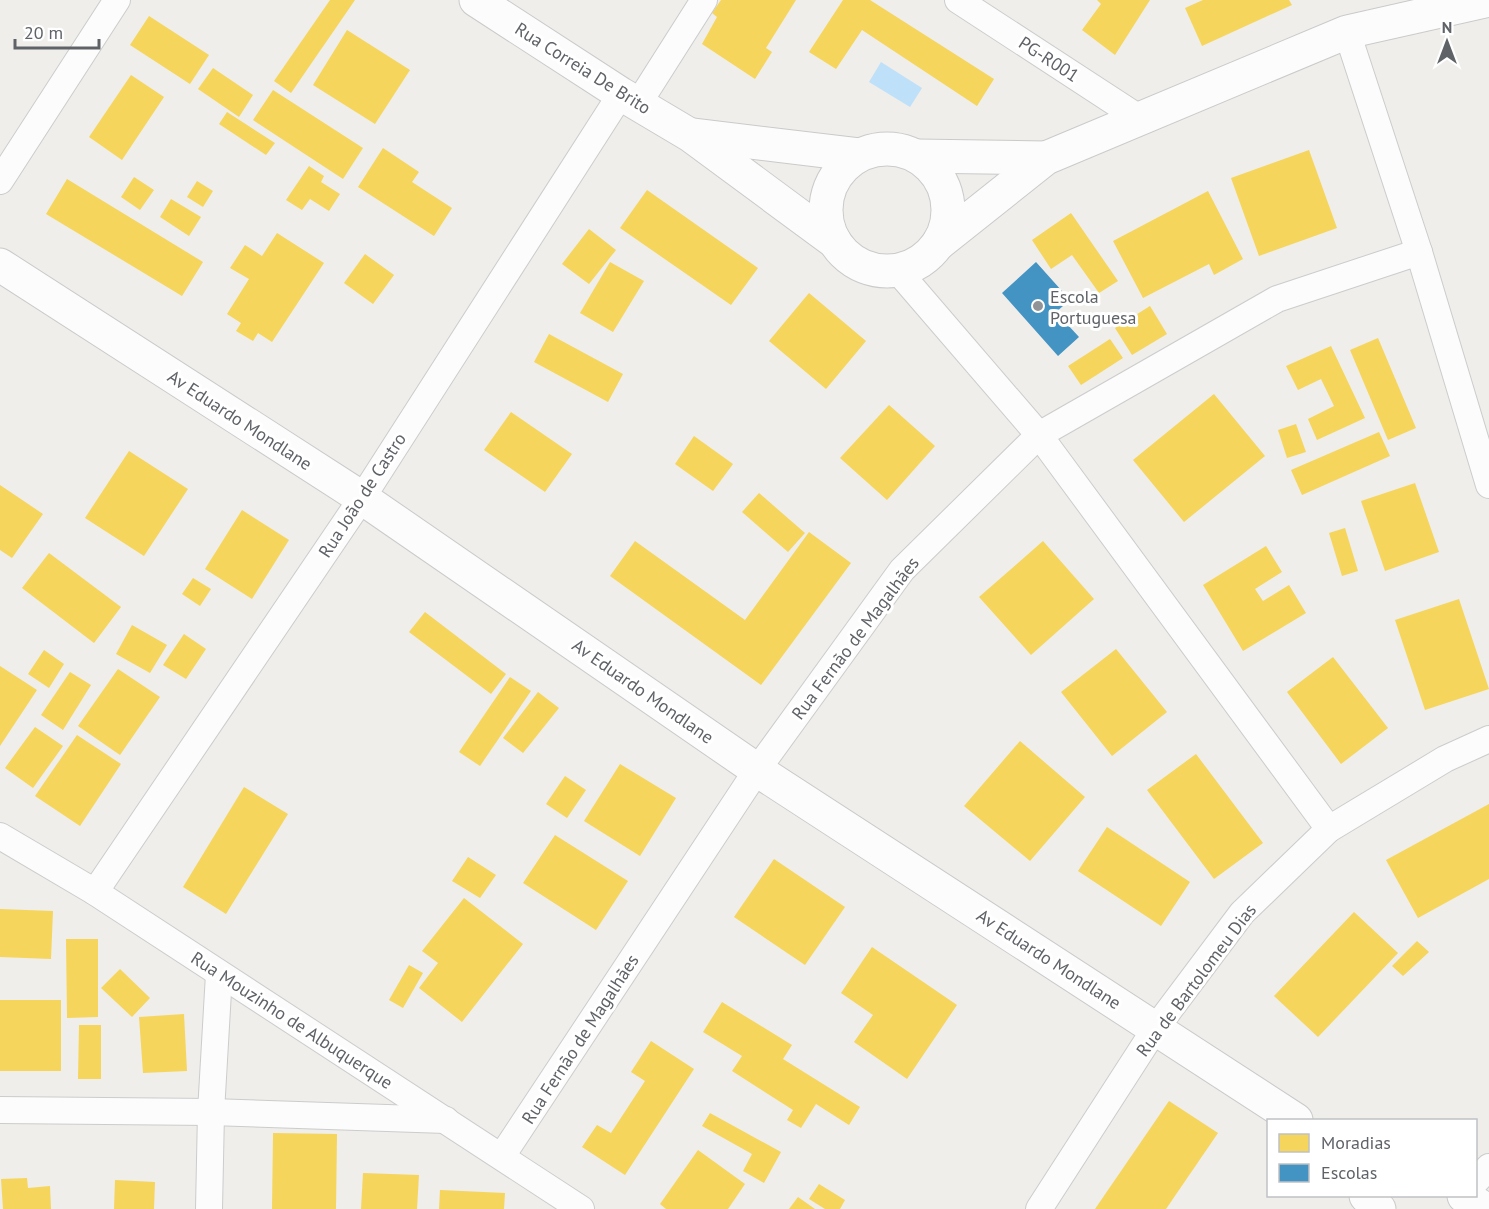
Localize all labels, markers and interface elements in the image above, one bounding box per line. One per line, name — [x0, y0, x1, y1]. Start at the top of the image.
scale bar — [15, 12, 99, 50]
north arrow — [1417, 12, 1477, 72]
street label: Rua Correia De Brito — [511, 17, 655, 119]
text: N — [1442, 17, 1452, 37]
text: 20 m — [24, 21, 63, 44]
street label: PG-R001 — [1014, 31, 1084, 87]
place label: Escola Portuguesa — [1050, 285, 1137, 329]
marker: Escola Portuguesa — [1031, 299, 1045, 313]
street label: Av Eduardo Mondlane — [163, 365, 317, 475]
street label: Rua João de Castro — [313, 428, 411, 562]
street label: Rua Fernão de Magalhães — [786, 552, 924, 724]
street label: Av Eduardo Mondlane — [568, 634, 718, 748]
street label: Rua de Bartolomeu Dias — [1131, 899, 1261, 1061]
street label: Av Eduardo Mondlane — [972, 904, 1126, 1014]
street label: Rua Mouzinho de Albuquerque — [187, 946, 397, 1094]
street label: Rua Fernão de Magalhães — [516, 950, 644, 1128]
legend — [1267, 1119, 1477, 1197]
text: Moradias — [1321, 1131, 1391, 1154]
text: Escolas — [1321, 1161, 1377, 1184]

